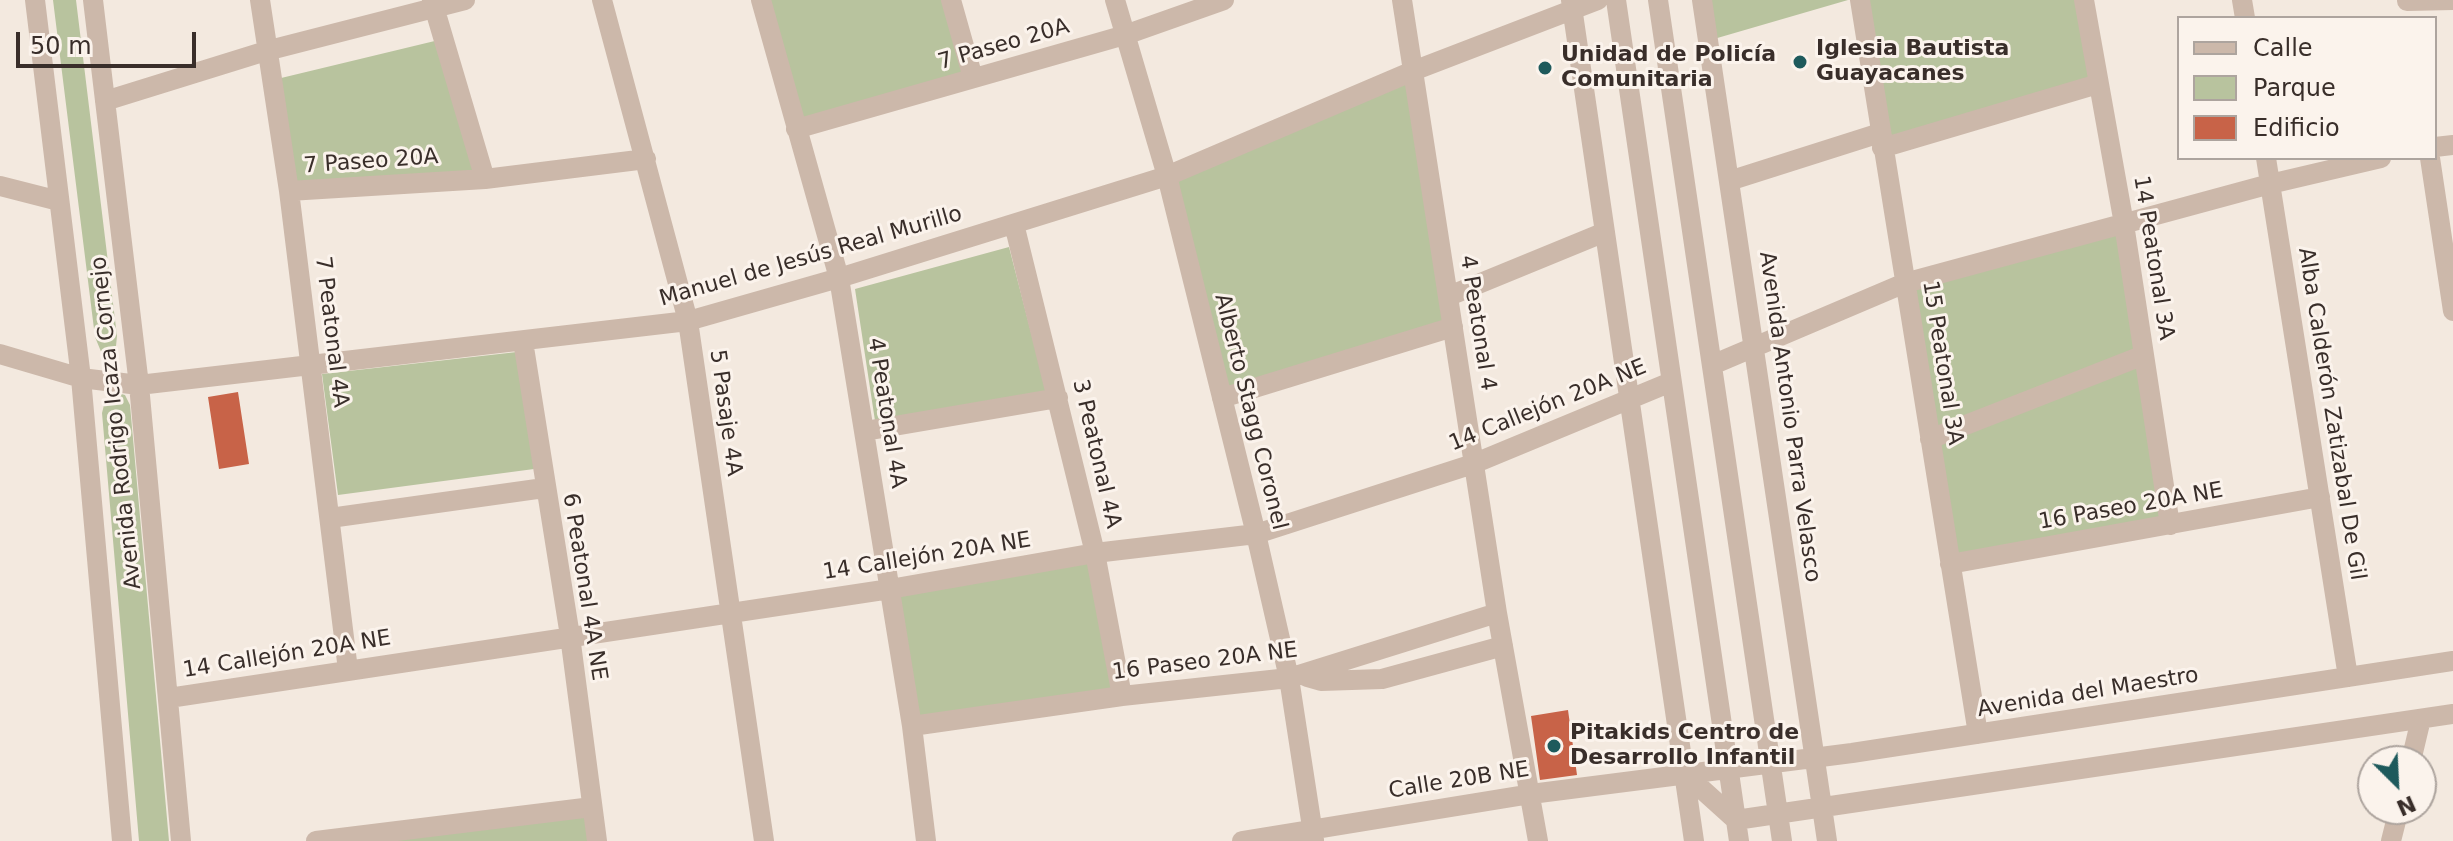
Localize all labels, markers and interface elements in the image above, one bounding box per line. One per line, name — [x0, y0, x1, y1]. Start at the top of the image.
street label: 7 Paseo 20A — [935, 14, 1073, 76]
scale bar — [20, 16, 200, 66]
legend — [2177, 16, 2437, 160]
text: 50 m — [30, 32, 92, 60]
text: Calle — [2253, 34, 2313, 62]
place label: Iglesia Bautista Guayacanes — [1816, 36, 2009, 88]
place label: Unidad de Policía Comunitaria — [1561, 42, 1776, 94]
marker: Iglesia Bautista Guayacanes — [1791, 53, 1809, 71]
marker: Unidad de Policía Comunitaria — [1536, 59, 1554, 77]
text: Parque — [2253, 74, 2336, 102]
text: Edificio — [2253, 114, 2340, 142]
street label: 7 Paseo 20A — [303, 144, 439, 180]
street label: 14 Peatonal 3A — [2127, 174, 2179, 342]
street label: Manuel de Jesús Real Murillo — [657, 201, 965, 313]
street label: Alba Calderón Zatizabal De Gil — [2292, 246, 2370, 582]
street label: Avenida Antonio Parra Velasco — [1753, 250, 1825, 584]
street label: 4 Peatonal 4 — [1453, 253, 1501, 393]
street label: Avenida Rodrigo Icaza Cornejo — [86, 255, 148, 591]
street label: 7 Peatonal 4A — [309, 255, 353, 409]
street label: 15 Peatonal 3A — [1916, 279, 1968, 447]
street label: Alberto Stagg Coronel — [1208, 291, 1292, 533]
street label: 4 Peatonal 4A — [861, 336, 911, 490]
street label: 5 Pasaje 4A — [703, 348, 747, 478]
street label: 14 Callejón 20A NE — [1445, 354, 1651, 458]
street label: 3 Peatonal 4A — [1066, 377, 1126, 531]
street label: 16 Paseo 20A NE — [2037, 478, 2225, 536]
street label: 6 Peatonal 4A NE — [556, 491, 612, 683]
street label: 14 Callejón 20A NE — [821, 527, 1033, 587]
street label: 14 Callejón 20A NE — [181, 625, 393, 685]
street label: 16 Paseo 20A NE — [1111, 638, 1299, 686]
street label: Avenida del Maestro — [1976, 662, 2200, 724]
place label: Pitakids Centro de Desarrollo Infantil — [1570, 720, 1799, 772]
marker: Pitakids Centro de Desarrollo Infantil — [1545, 737, 1563, 755]
north arrow — [2357, 745, 2437, 825]
street label: Calle 20B NE — [1387, 757, 1531, 805]
text: N — [2393, 790, 2420, 821]

